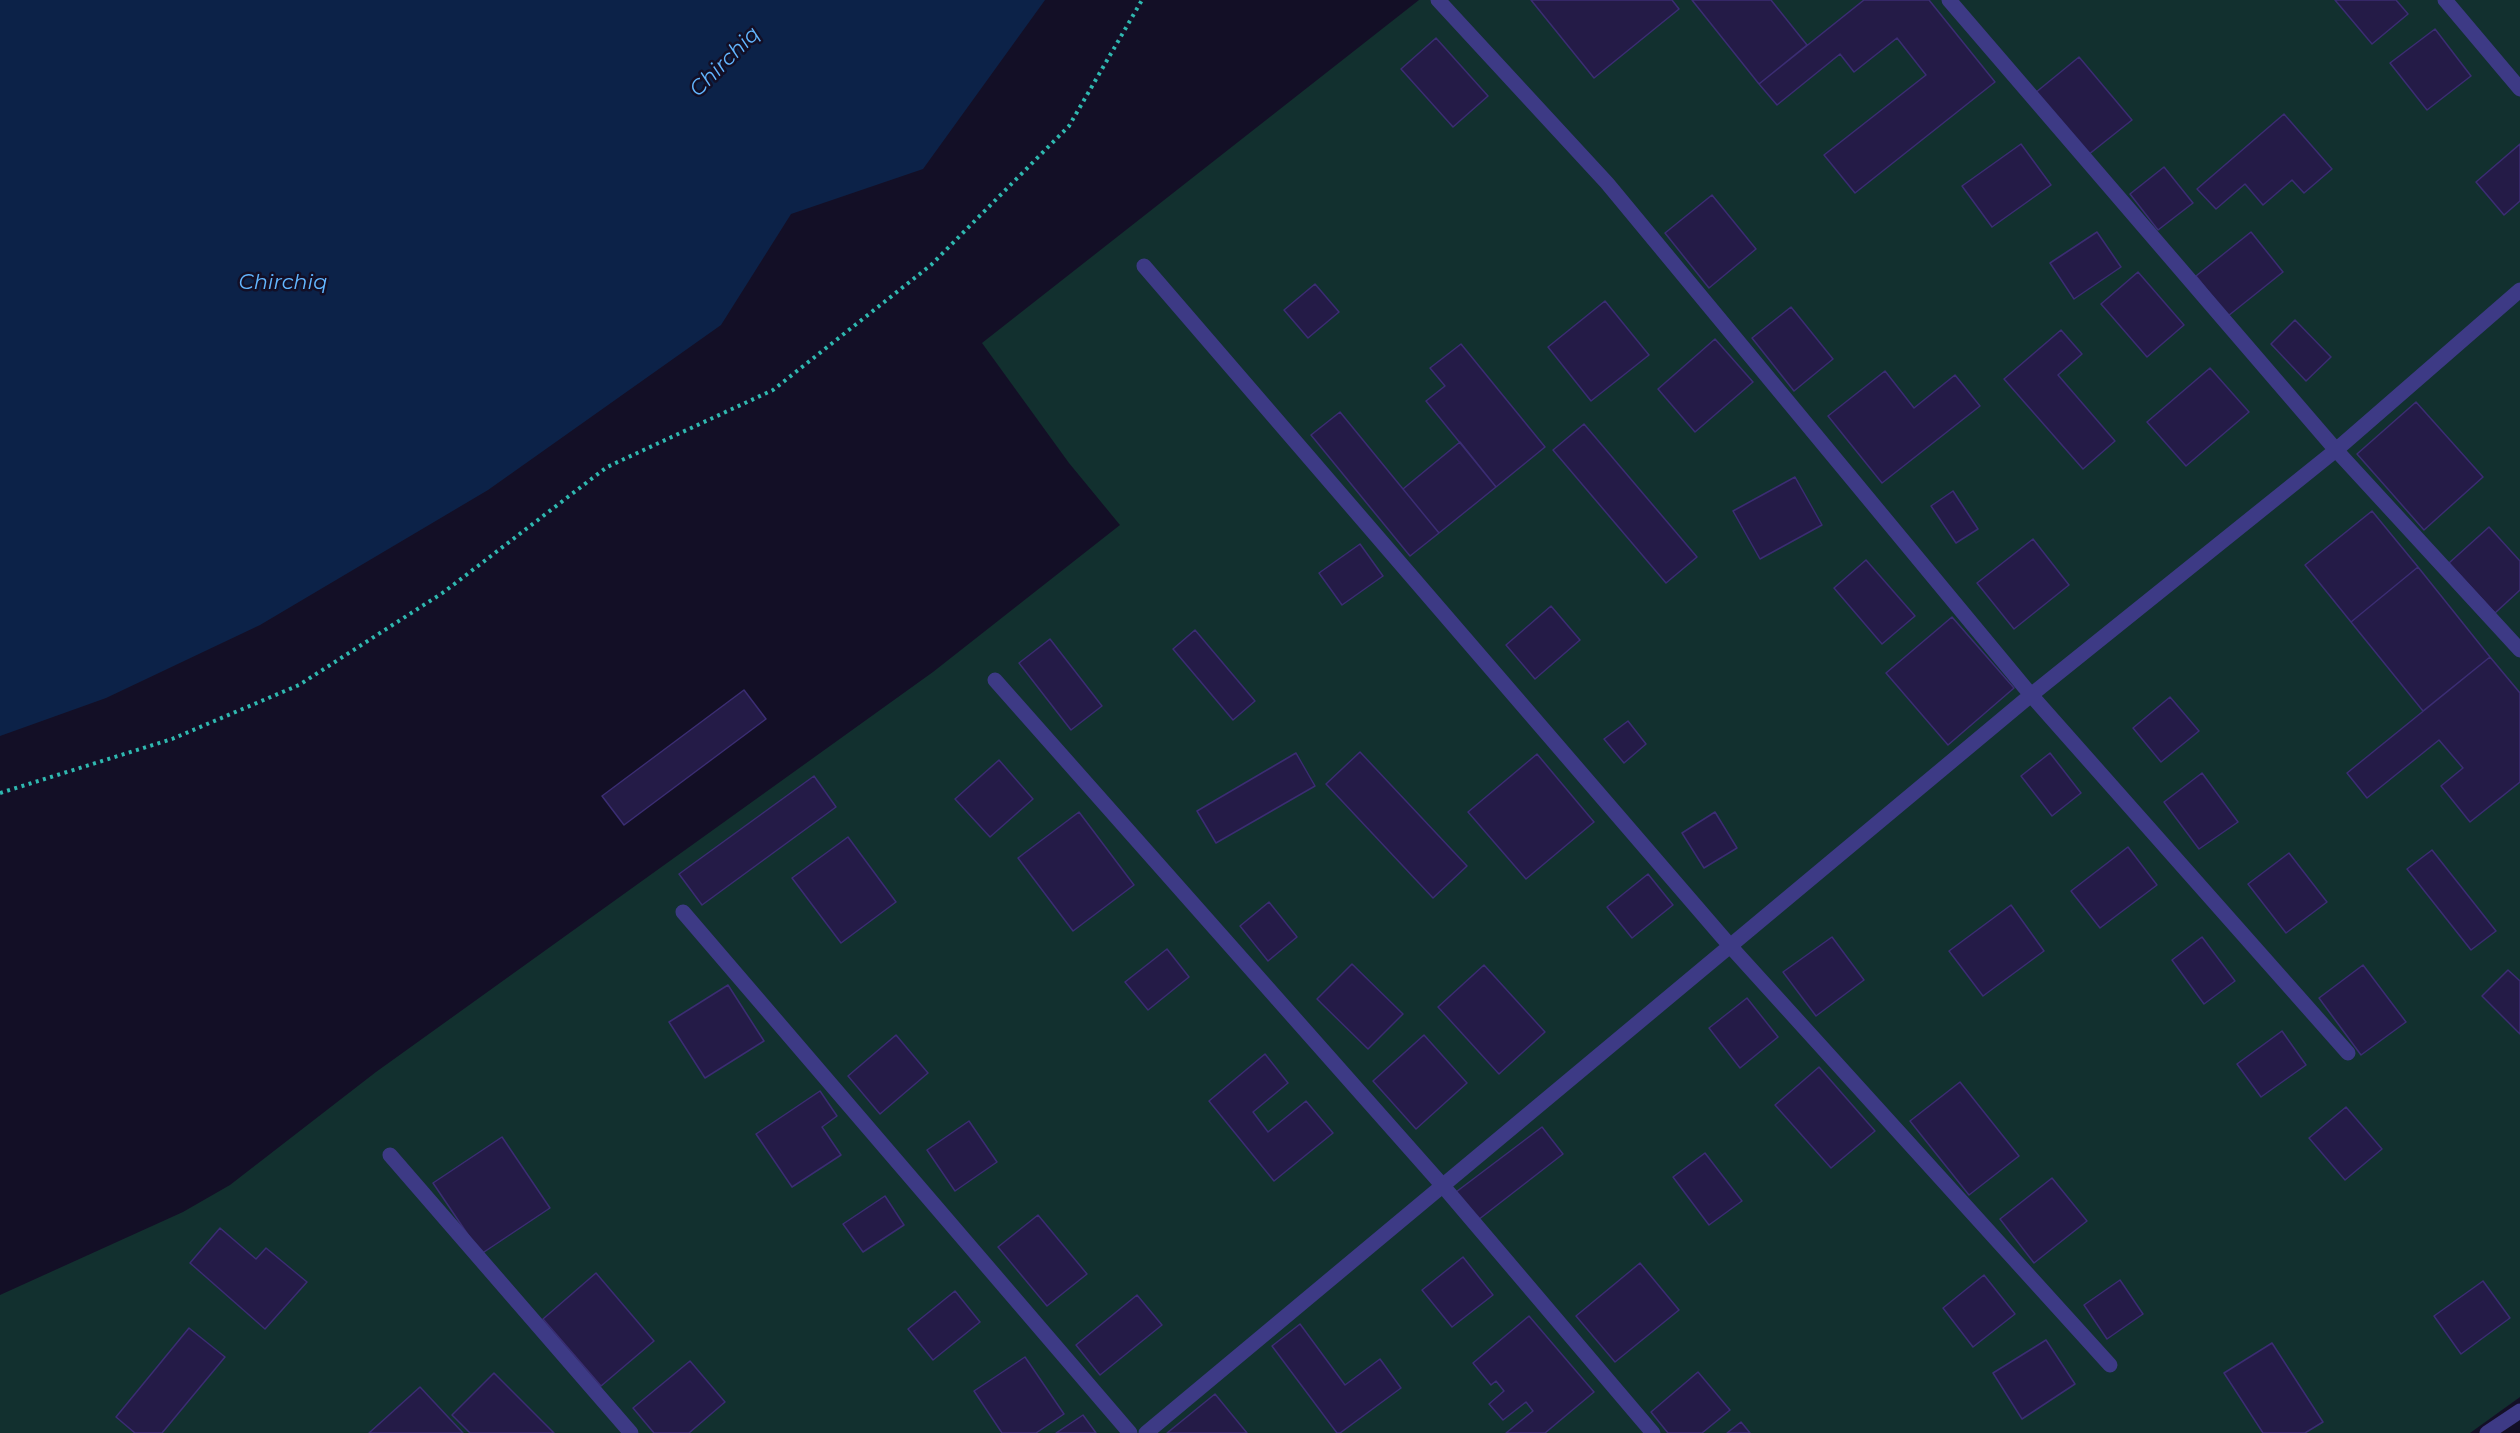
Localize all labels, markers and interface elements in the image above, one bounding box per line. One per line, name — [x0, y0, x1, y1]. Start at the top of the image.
water label: Chirchiq — [685, 22, 765, 102]
water label: Chirchiq — [239, 270, 327, 296]

